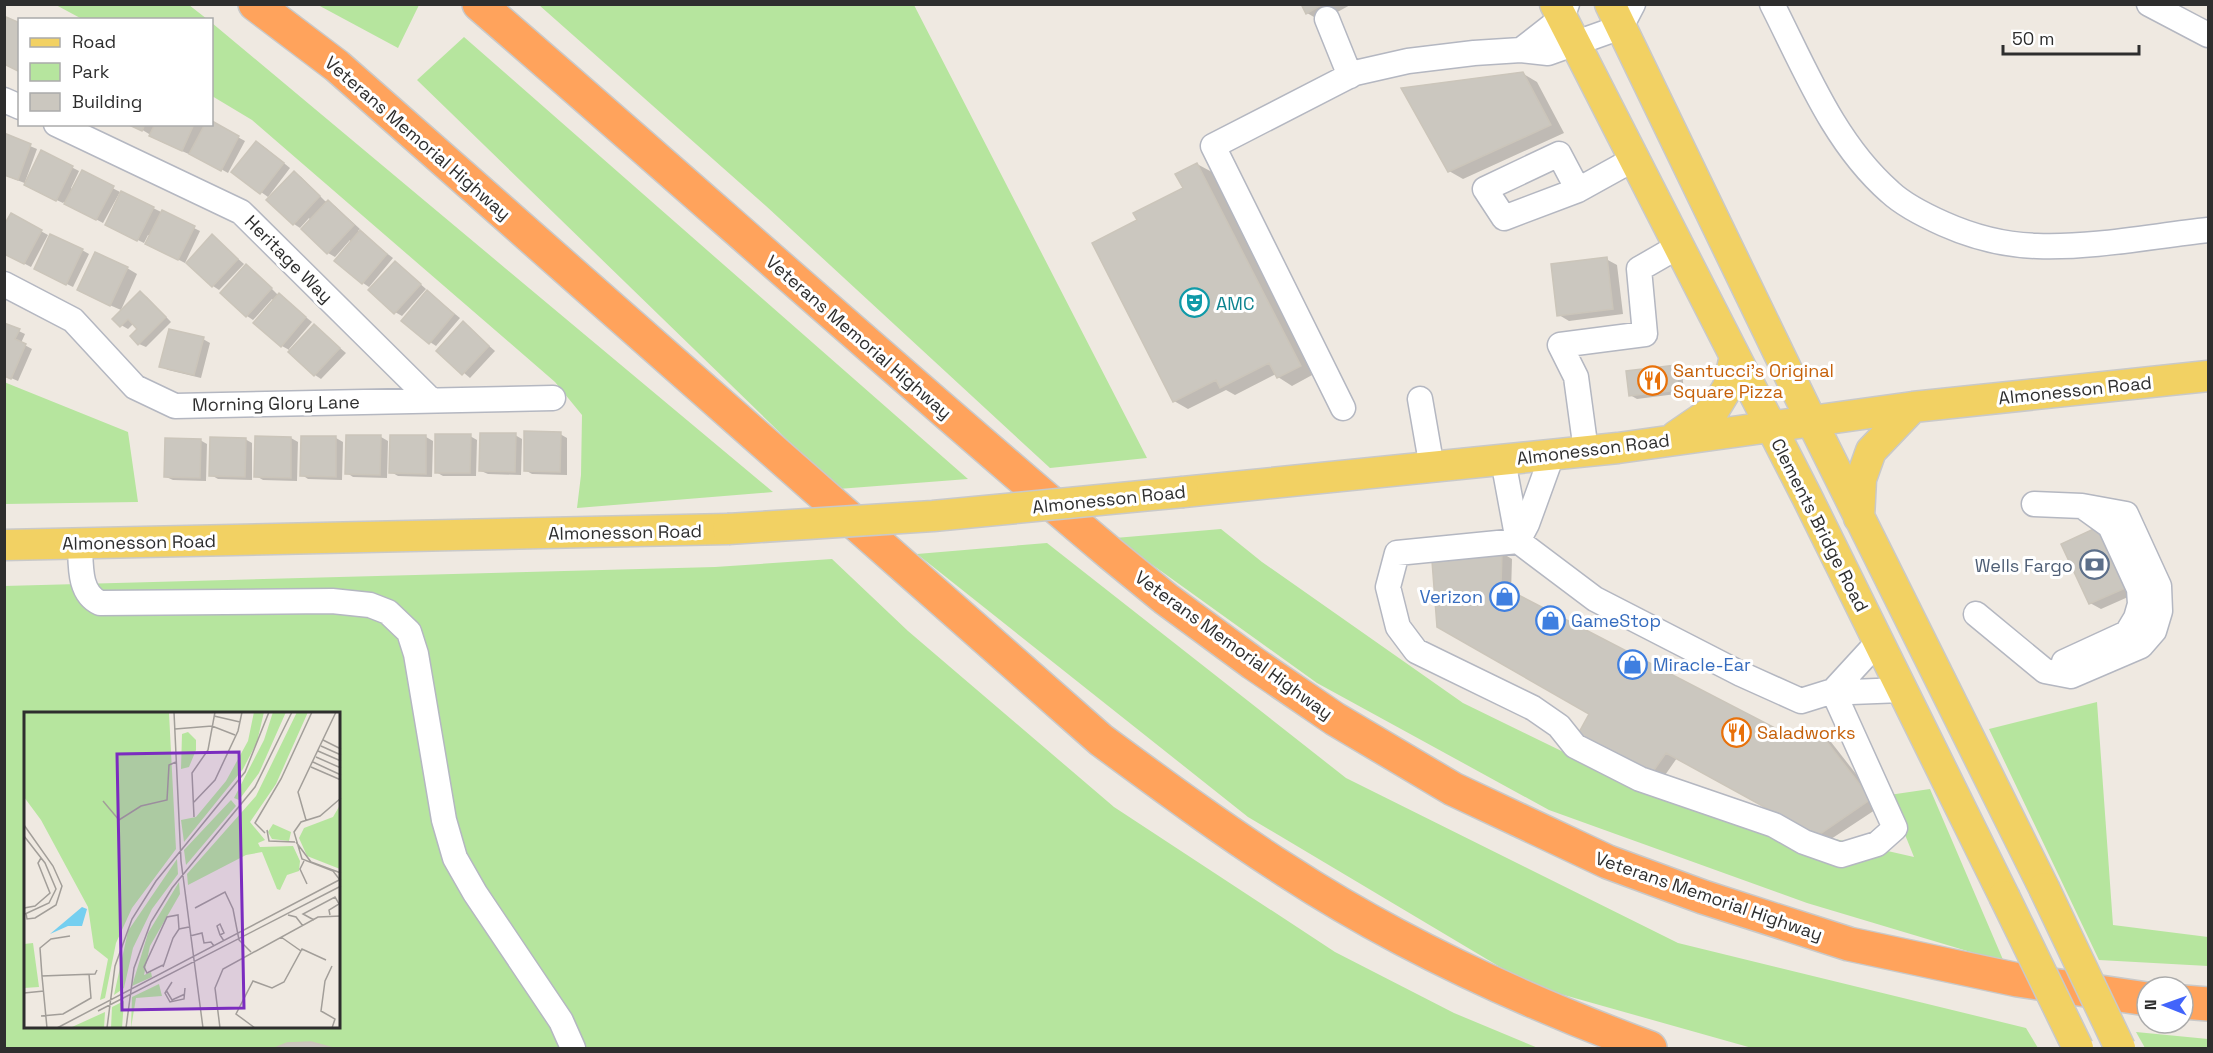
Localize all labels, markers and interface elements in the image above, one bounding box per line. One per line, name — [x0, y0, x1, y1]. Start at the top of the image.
legend — [18, 18, 213, 126]
scale bar — [2003, 18, 2140, 56]
text: 50 m — [2012, 27, 2054, 50]
text: Road — [72, 30, 116, 53]
street label: Veterans Memorial Highway — [320, 51, 516, 225]
text: Park — [72, 60, 110, 83]
text: Building — [72, 90, 142, 113]
street label: Heritage Way — [240, 210, 338, 308]
street label: Veterans Memorial Highway — [761, 250, 957, 424]
theatre icon: AMC — [1179, 287, 1211, 319]
place label: AMC — [1216, 292, 1254, 315]
place label: Santucci's Original Square Pizza — [1673, 359, 1834, 403]
restaurant icon: Santucci's Original Square Pizza — [1636, 364, 1668, 396]
street label: Almonesson Road — [1997, 371, 2153, 409]
street label: Morning Glory Lane — [192, 390, 360, 416]
street label: Almonesson Road — [1515, 428, 1671, 470]
street label: Clements Bridge Road — [1766, 434, 1874, 616]
street label: Almonesson Road — [1031, 480, 1187, 518]
street label: Almonesson Road — [548, 519, 702, 545]
street label: Almonesson Road — [62, 529, 216, 555]
bank icon: Wells Fargo — [2078, 549, 2110, 581]
place label: Wells Fargo — [1975, 554, 2073, 577]
street label: Veterans Memorial Highway — [1131, 565, 1337, 725]
shop icon: Verizon — [1488, 580, 1520, 612]
place label: Verizon — [1419, 585, 1483, 608]
shop icon: GameStop — [1534, 604, 1566, 636]
place label: GameStop — [1571, 609, 1661, 632]
shop icon: Miracle-Ear — [1616, 648, 1648, 680]
place label: Miracle-Ear — [1653, 653, 1751, 676]
inset map — [24, 712, 340, 1029]
restaurant icon: Saladworks — [1720, 716, 1752, 748]
place label: Saladworks — [1757, 721, 1856, 744]
street label: Veterans Memorial Highway — [1592, 846, 1826, 946]
north arrow — [2135, 975, 2195, 1035]
text: N — [2140, 999, 2161, 1010]

